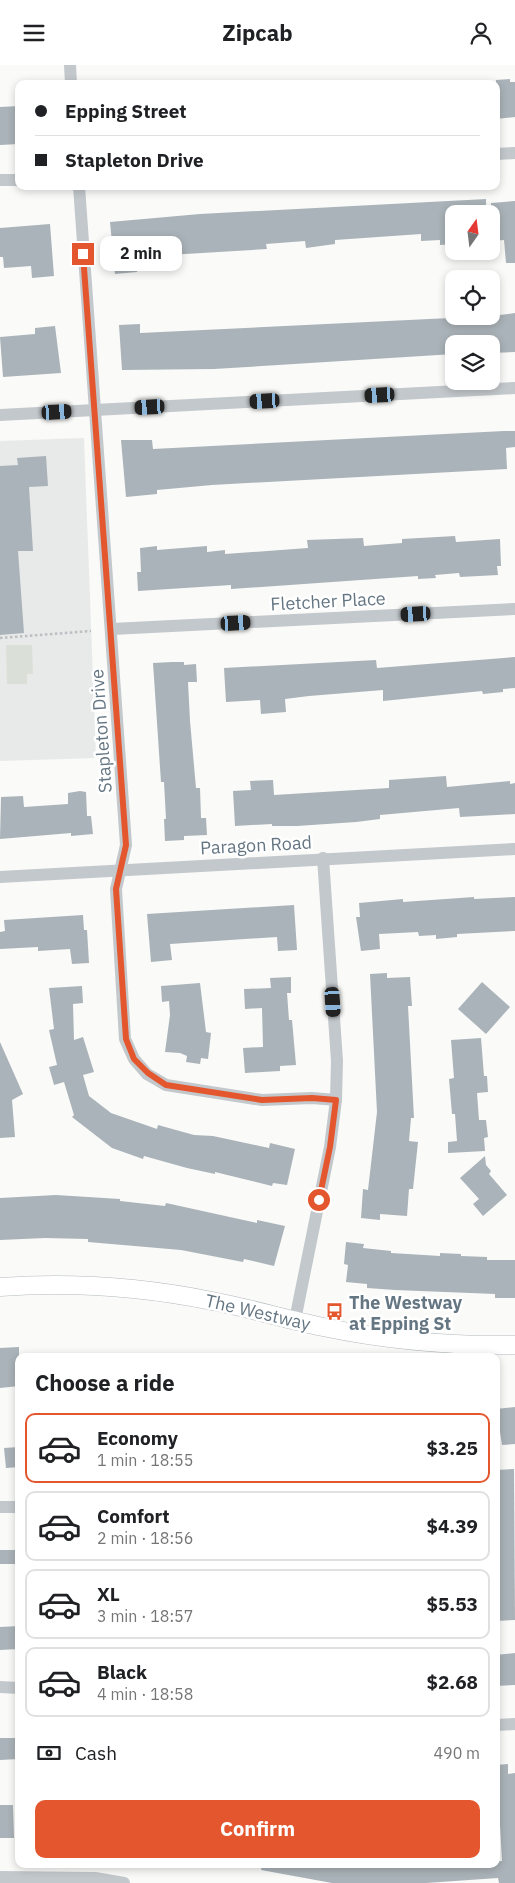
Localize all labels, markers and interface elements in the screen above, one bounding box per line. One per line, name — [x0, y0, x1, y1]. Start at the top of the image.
text: Zipcab — [222, 18, 293, 47]
icon: menu — [20, 19, 48, 47]
icon: person — [467, 19, 495, 47]
text: Epping Street — [65, 99, 187, 123]
text: Stapleton Drive — [65, 148, 204, 172]
north arrow — [445, 205, 500, 260]
map controls — [445, 205, 500, 390]
callout: 2 min — [100, 237, 183, 271]
route end — [72, 243, 94, 265]
text: 2 min — [120, 243, 162, 263]
button: locate — [445, 270, 500, 325]
button: layers — [445, 335, 500, 390]
car — [364, 387, 395, 403]
car — [249, 393, 280, 409]
car — [134, 399, 165, 415]
car — [41, 404, 72, 420]
street label: Fletcher Place — [270, 586, 386, 616]
car — [400, 606, 431, 622]
car — [220, 615, 251, 631]
street label: Stapleton Drive — [85, 668, 117, 794]
street label: Paragon Road — [200, 831, 312, 859]
car — [324, 987, 341, 1017]
route start — [308, 1189, 330, 1211]
street label: The Westway — [203, 1289, 313, 1335]
place label: The Westway at Epping St — [349, 1291, 463, 1335]
bus stop icon: The Westway at Epping St — [325, 1302, 345, 1322]
text: Choose a ride — [35, 1368, 175, 1397]
icon: car — [37, 1426, 82, 1471]
text: Economy — [97, 1426, 178, 1450]
text: $3.25 — [426, 1436, 478, 1460]
text: 1 min · 18:55 — [97, 1450, 193, 1470]
icon: car — [37, 1504, 82, 1549]
text: Comfort — [97, 1504, 170, 1528]
text: $4.39 — [426, 1514, 478, 1538]
text: 2 min · 18:56 — [97, 1528, 193, 1548]
icon: car — [37, 1582, 82, 1627]
text: XL — [97, 1582, 120, 1606]
text: $5.53 — [426, 1592, 478, 1616]
text: 3 min · 18:57 — [97, 1606, 193, 1626]
icon: car — [37, 1660, 82, 1705]
text: Black — [97, 1660, 147, 1684]
text: $2.68 — [426, 1670, 478, 1694]
text: 4 min · 18:58 — [97, 1684, 193, 1704]
icon: cash — [35, 1739, 63, 1767]
text: Cash — [75, 1741, 117, 1765]
text: 490 m — [433, 1743, 480, 1763]
button: Confirm — [35, 1800, 480, 1858]

